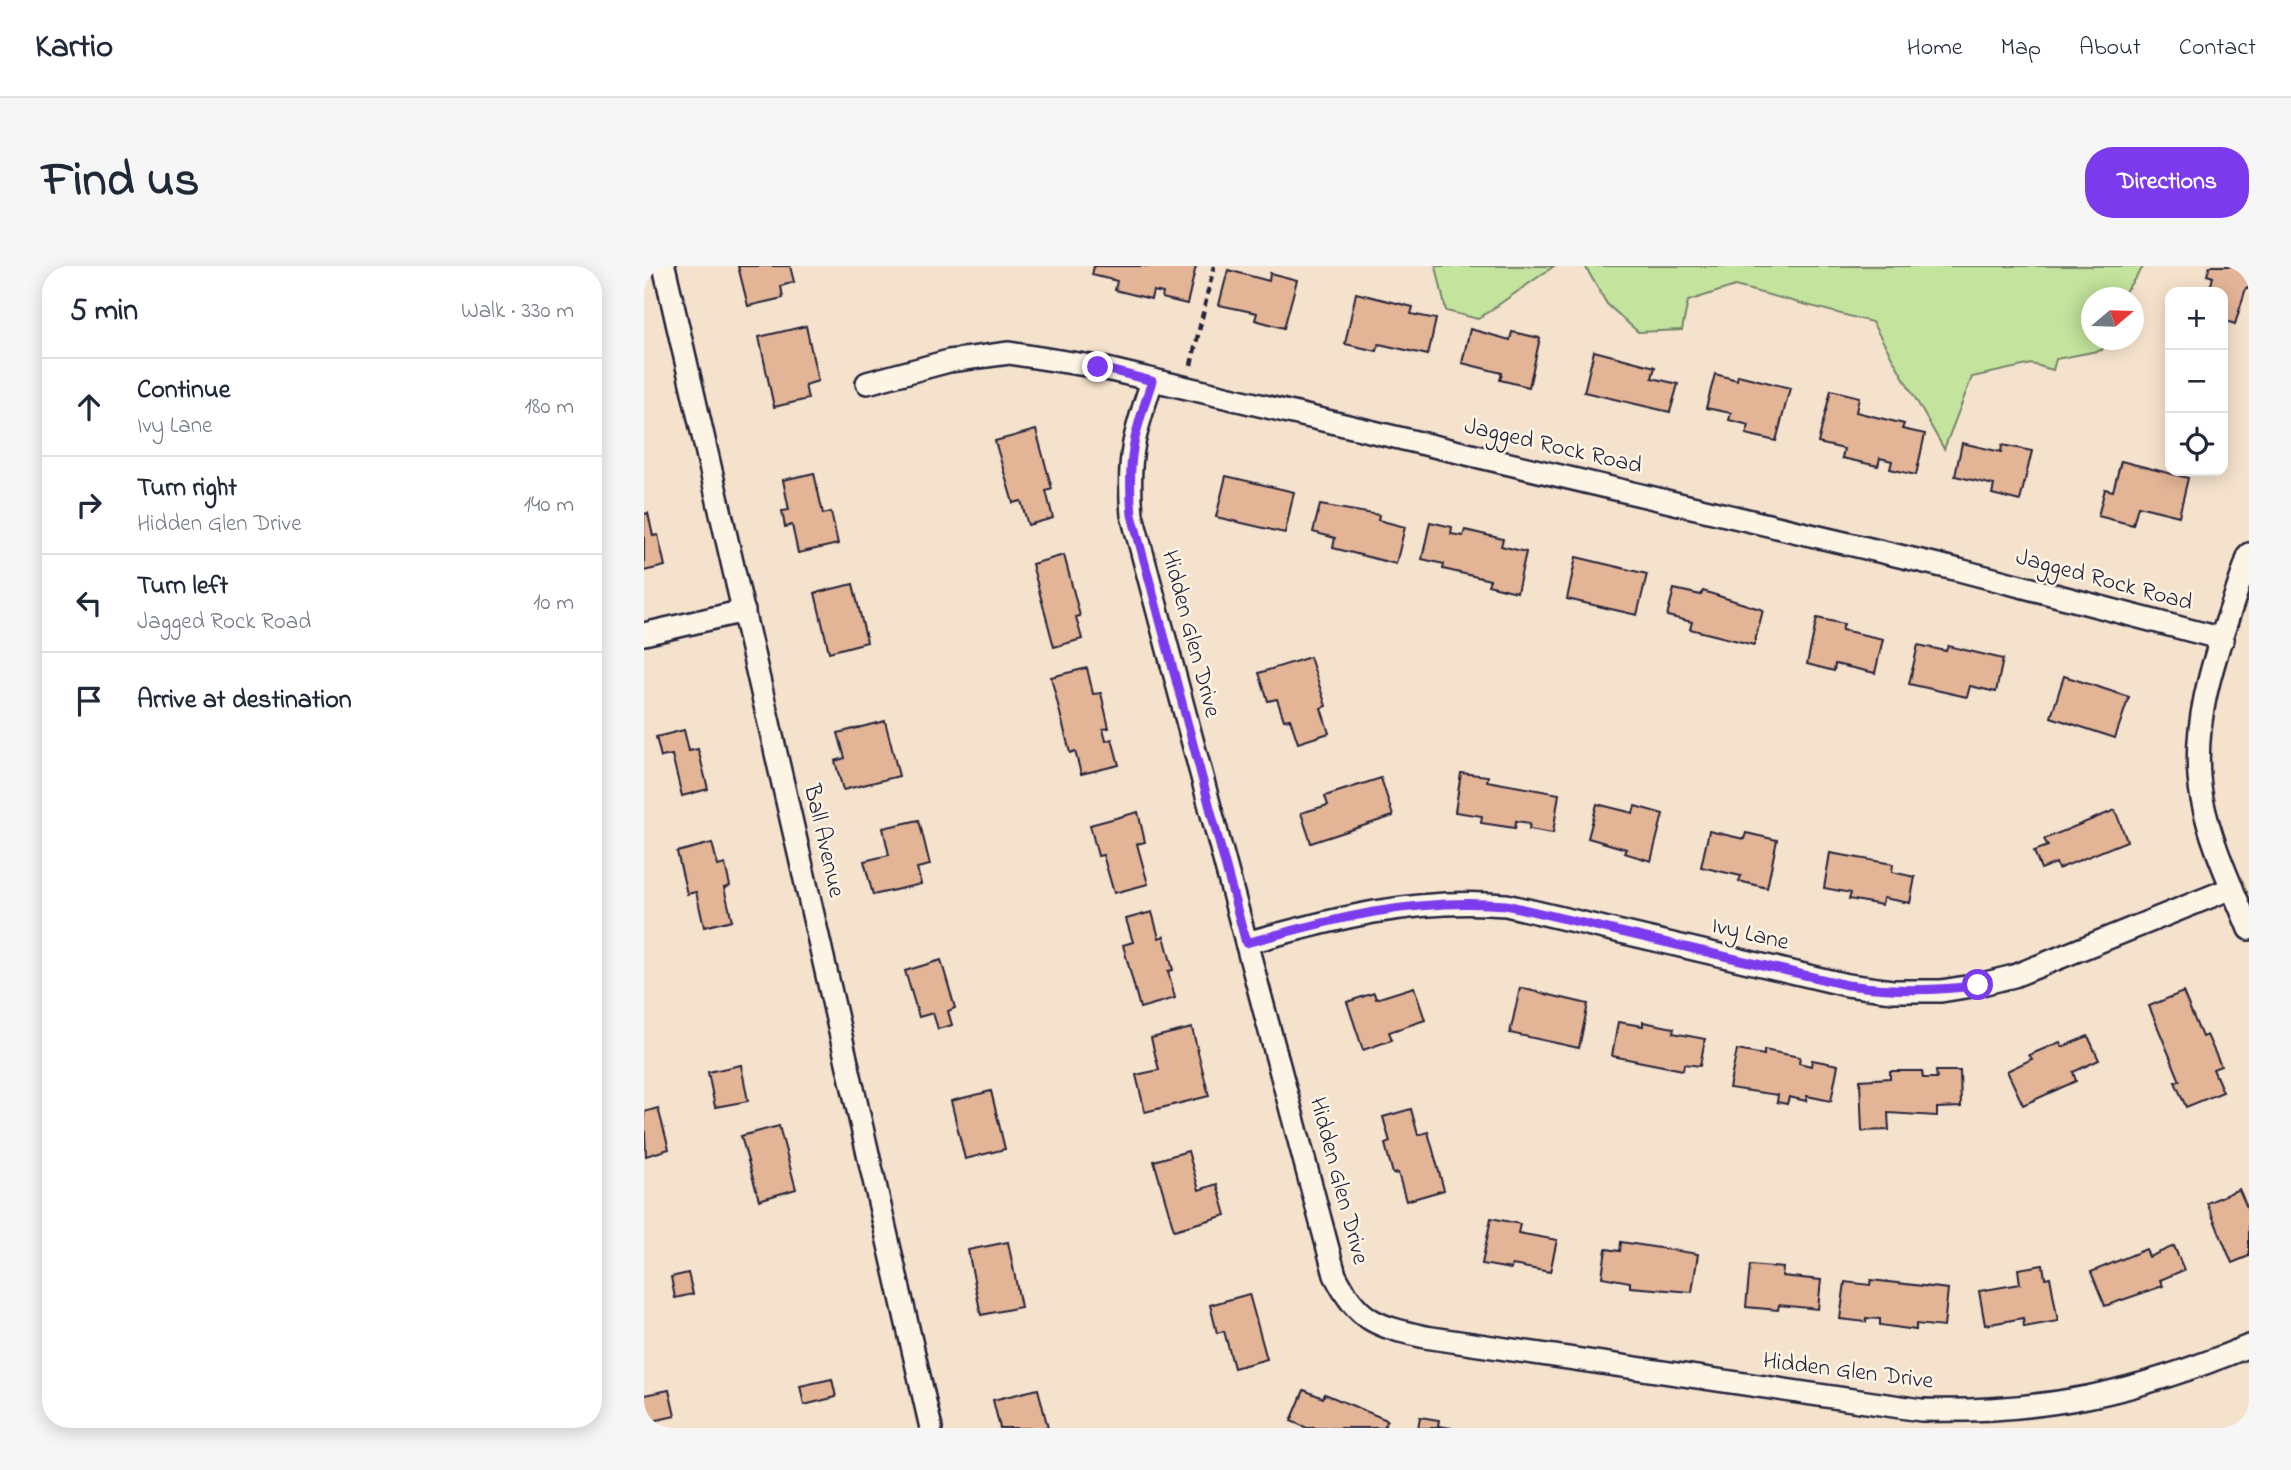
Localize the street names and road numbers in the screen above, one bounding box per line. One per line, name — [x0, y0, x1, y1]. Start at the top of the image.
street label: Jagged Rock Road — [1461, 410, 1646, 485]
street label: Jagged Rock Road — [2012, 541, 2197, 622]
street label: Hidden Glen Drive — [1151, 547, 1229, 722]
street label: Ball Avenue — [793, 780, 853, 901]
street label: Ivy Lane — [1708, 909, 1793, 962]
street label: Hidden Glen Drive — [1299, 1094, 1377, 1269]
street label: Hidden Glen Drive — [1761, 1344, 1936, 1400]

